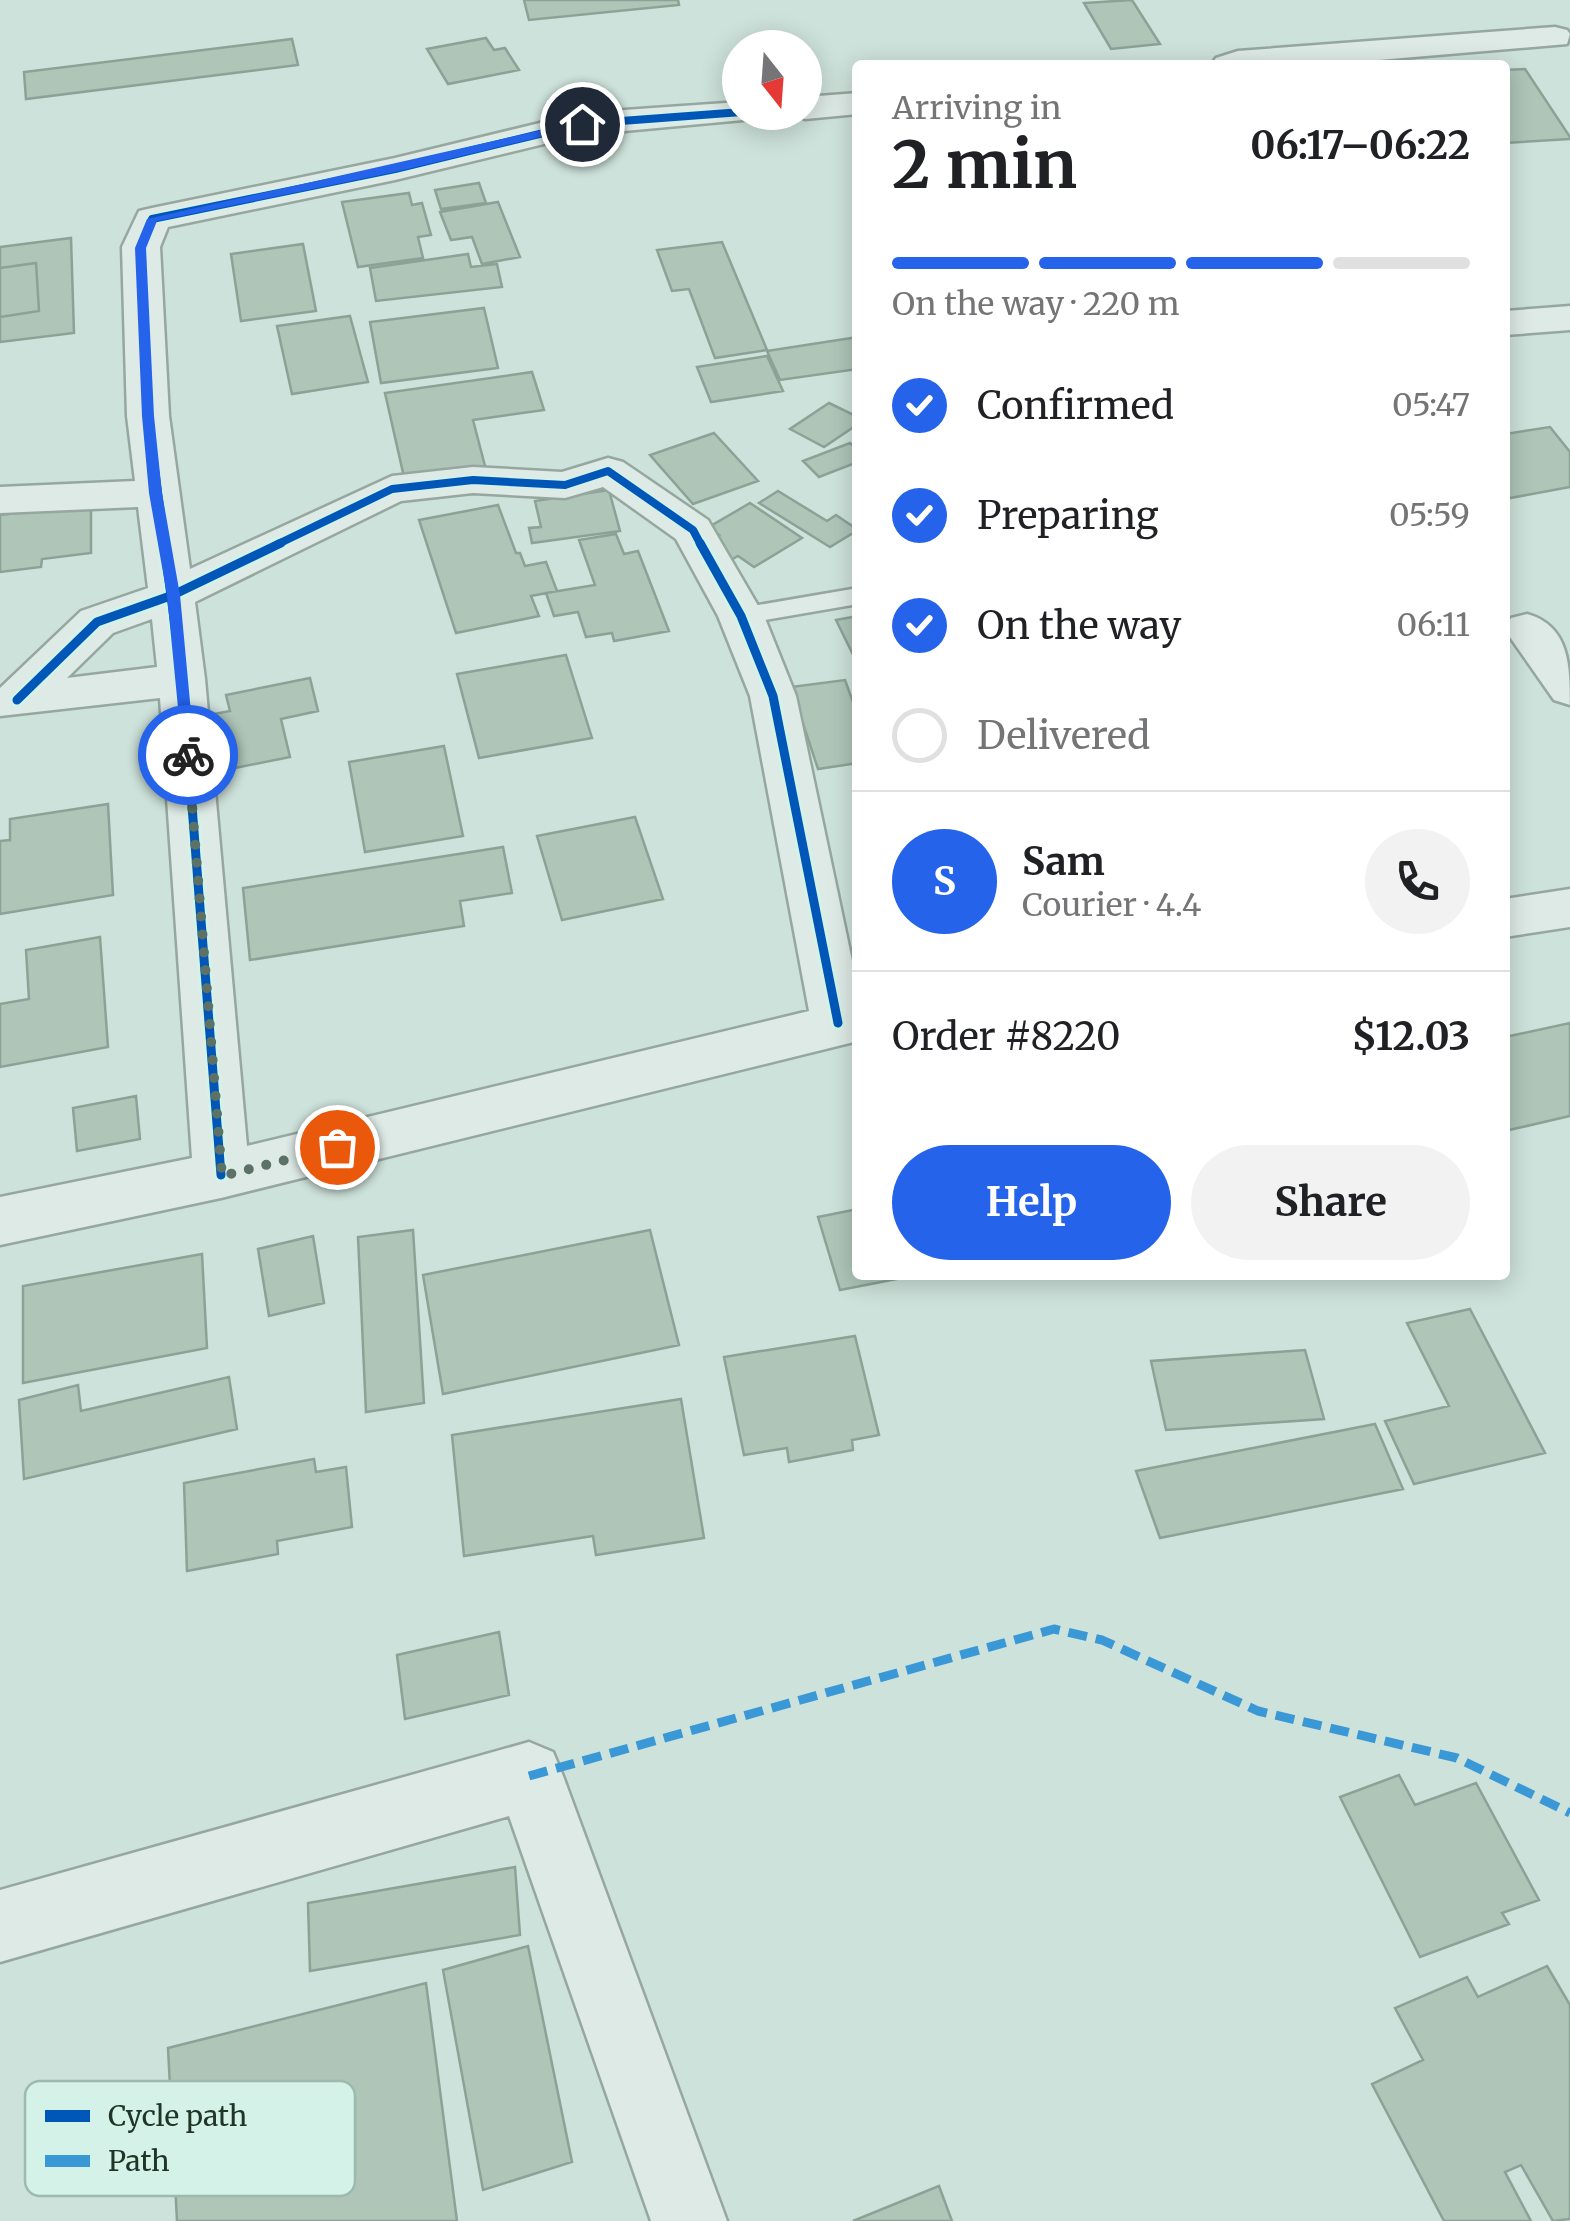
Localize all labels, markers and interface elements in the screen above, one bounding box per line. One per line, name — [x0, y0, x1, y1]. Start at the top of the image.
north arrow — [722, 30, 822, 130]
map controls — [722, 30, 822, 130]
pin — [540, 82, 625, 167]
text: Arriving in — [892, 88, 1061, 128]
icon: home — [555, 97, 610, 152]
text: 06:17–06:22 — [1250, 122, 1470, 169]
text: 2 min — [892, 124, 1077, 206]
text: On the way · 220 m — [892, 284, 1180, 324]
icon: check — [892, 378, 947, 433]
text: Confirmed — [977, 382, 1174, 429]
text: 05:47 — [1392, 385, 1470, 425]
icon: check — [892, 488, 947, 543]
text: Preparing — [977, 492, 1159, 539]
text: 05:59 — [1389, 495, 1470, 535]
icon: check — [892, 598, 947, 653]
text: On the way — [977, 602, 1181, 649]
text: 06:11 — [1396, 605, 1470, 645]
courier — [138, 705, 238, 805]
text: Delivered — [977, 712, 1150, 759]
icon: bike — [161, 728, 216, 783]
button: phone — [1365, 829, 1470, 934]
text: Sam — [1022, 838, 1105, 885]
text: S — [933, 858, 956, 905]
text: Courier · 4.4 — [1022, 885, 1202, 925]
text: Order #8220 — [892, 1013, 1121, 1060]
text: $12.03 — [1351, 1013, 1470, 1060]
pin — [295, 1105, 380, 1190]
icon: bag — [310, 1120, 365, 1175]
button: Help — [892, 1145, 1171, 1260]
button: Share — [1191, 1145, 1470, 1260]
legend — [25, 2081, 355, 2196]
text: Cycle path — [108, 2098, 247, 2134]
text: Path — [108, 2143, 170, 2179]

